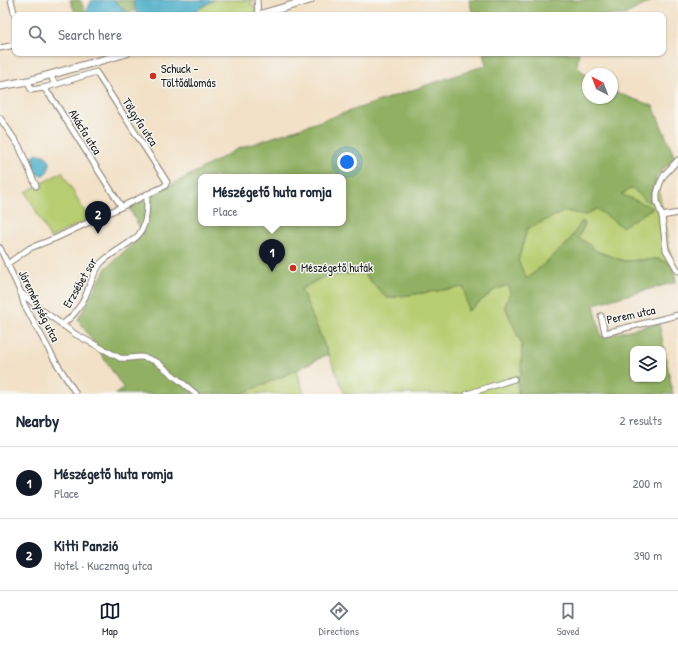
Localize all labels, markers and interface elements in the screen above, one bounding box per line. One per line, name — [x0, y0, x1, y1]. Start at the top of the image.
search box — [12, 12, 666, 56]
icon: search — [26, 23, 48, 45]
text: Search here — [58, 24, 122, 45]
place label: Schuck - Töltőállomás — [161, 60, 216, 91]
north arrow — [582, 68, 618, 104]
marker: Schuck - Töltőállomás — [148, 71, 158, 81]
street label: Tölgyfa utca — [119, 94, 162, 149]
street label: Akácfa utca — [65, 106, 106, 158]
your location — [337, 152, 357, 172]
popup — [198, 174, 346, 226]
text: Mészégető huta romja — [213, 181, 331, 202]
pin: 2 — [85, 201, 111, 234]
text: Place — [213, 202, 238, 220]
pin: 1 — [259, 239, 285, 272]
street label: Erzsébet sor — [58, 254, 101, 311]
place label: Mészégető huták — [301, 259, 373, 276]
marker: Mészégető huták — [288, 263, 298, 273]
street label: Jóreménység utca — [15, 267, 64, 345]
street label: Perem utca — [605, 301, 657, 328]
map controls — [630, 346, 666, 382]
button: layers — [630, 346, 666, 382]
text: Nearby — [16, 409, 59, 432]
text: 2 results — [620, 411, 662, 429]
text: Mészégető huta romja — [54, 463, 173, 484]
text: 1 — [27, 474, 31, 492]
text: 200 m — [632, 474, 662, 492]
text: Place — [54, 484, 79, 502]
text: Kitti Panzió — [54, 535, 118, 556]
text: 2 — [26, 546, 32, 564]
text: 390 m — [634, 546, 662, 564]
text: Hotel · Kuczmag utca — [54, 556, 152, 574]
tab: Map — [99, 600, 121, 638]
tab: Directions — [319, 600, 359, 638]
tab: Saved — [557, 600, 579, 638]

